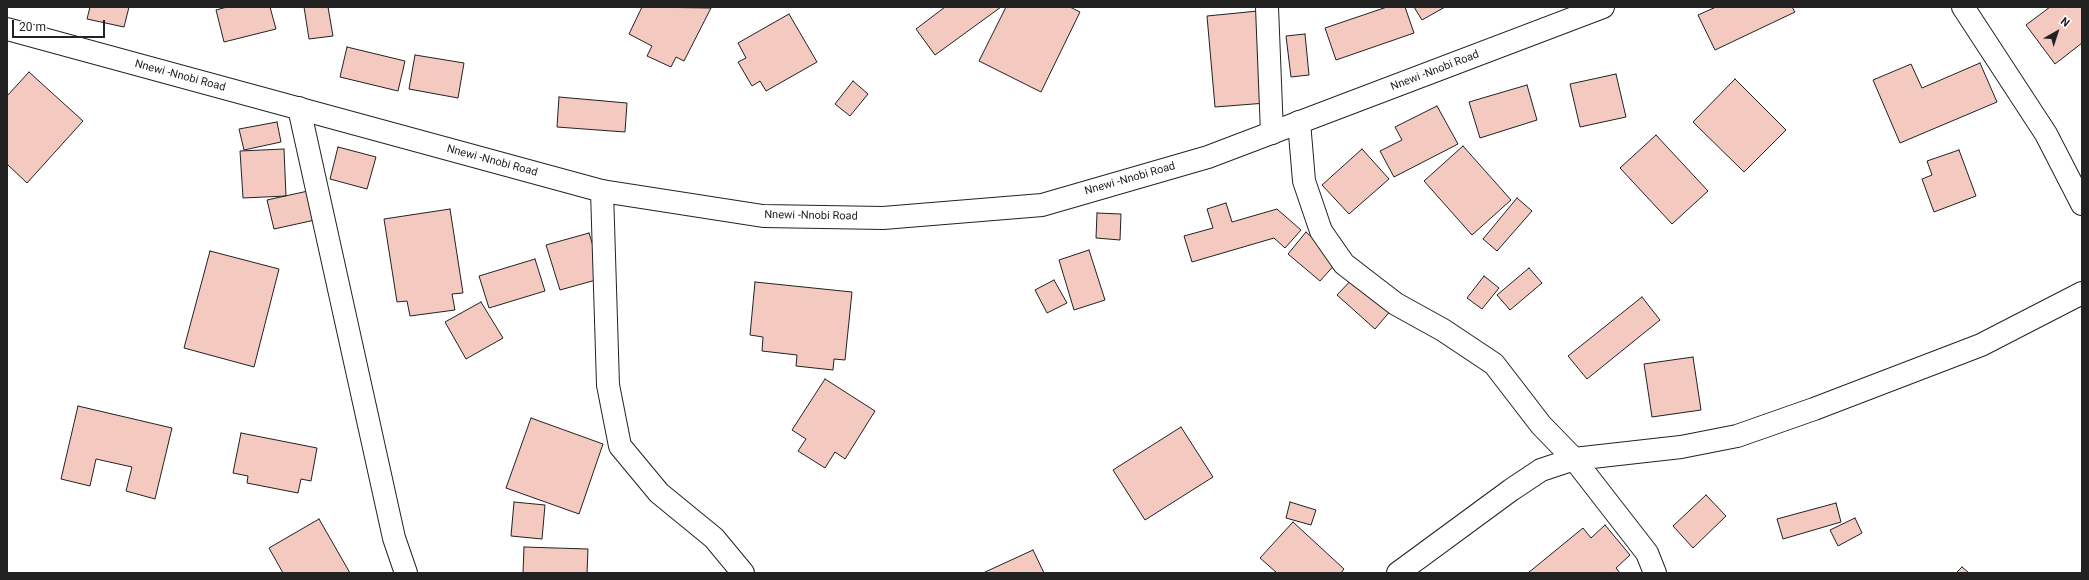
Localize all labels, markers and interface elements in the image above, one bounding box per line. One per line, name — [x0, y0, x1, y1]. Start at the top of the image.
scale bar — [14, 12, 107, 38]
north arrow — [2037, 12, 2077, 52]
text: N — [2058, 15, 2072, 30]
text: 20 m — [19, 20, 46, 34]
street label: Nnewi -Nnobi Road — [1389, 48, 1481, 94]
street label: Nnewi -Nnobi Road — [133, 58, 227, 94]
street label: Nnewi -Nnobi Road — [445, 143, 539, 179]
street label: Nnewi -Nnobi Road — [1083, 160, 1177, 198]
street label: Nnewi -Nnobi Road — [764, 209, 858, 223]

